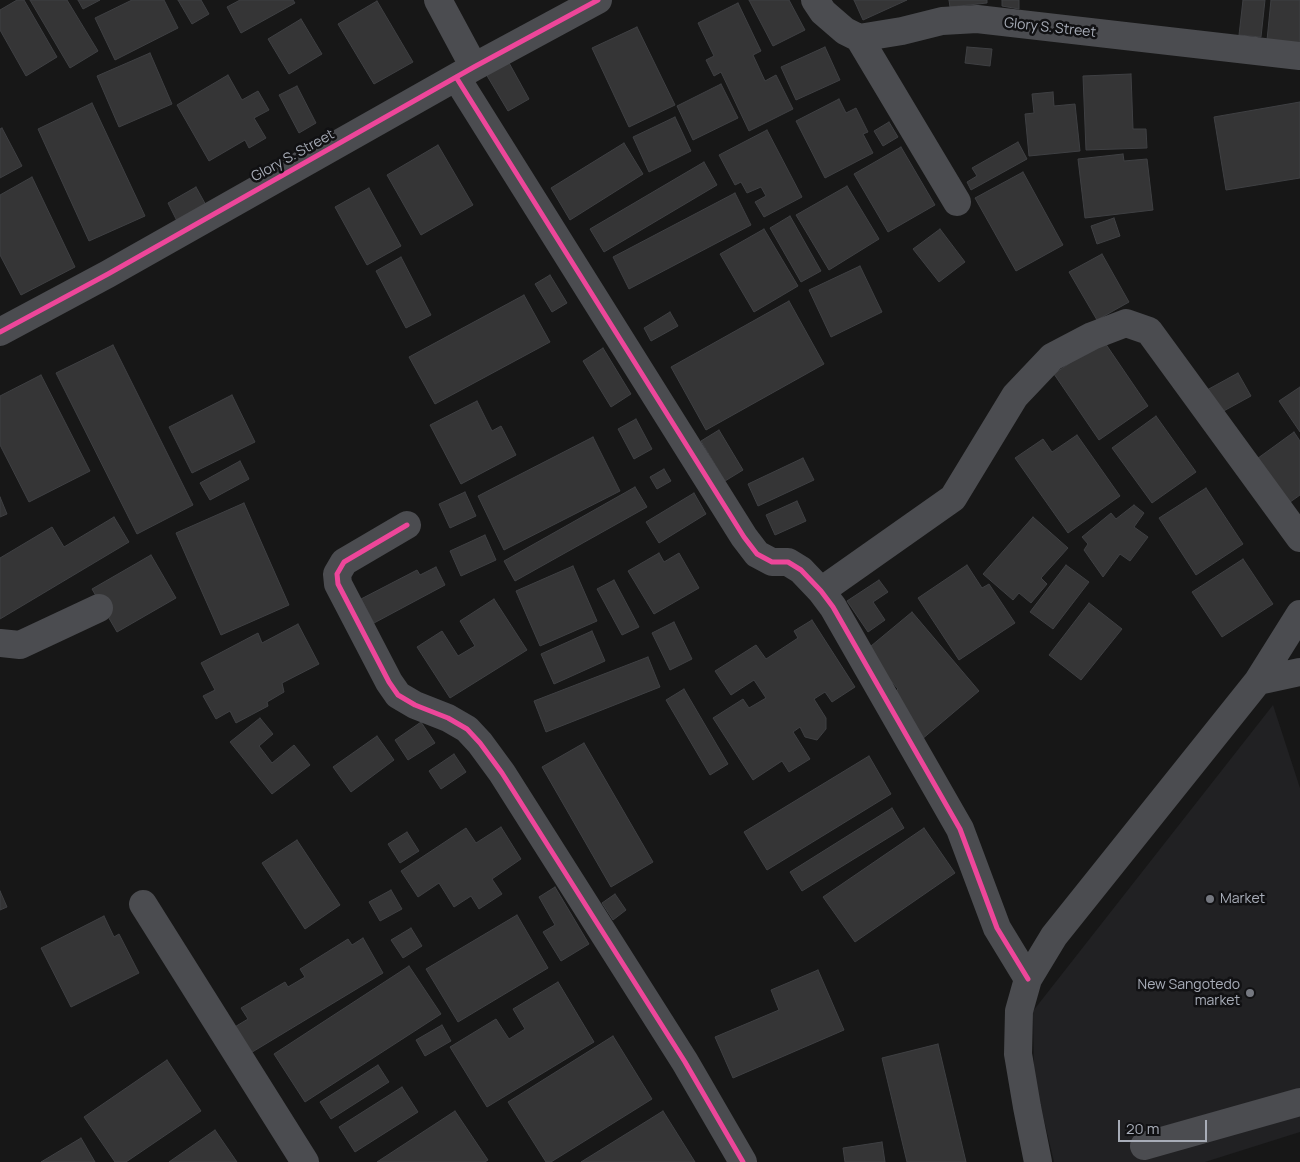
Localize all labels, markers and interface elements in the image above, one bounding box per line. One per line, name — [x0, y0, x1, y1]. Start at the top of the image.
street label: Glory S. Street — [1003, 15, 1097, 41]
street label: Glory S. Street — [249, 126, 337, 186]
place label: Market — [1220, 891, 1265, 907]
marker: Market — [1204, 893, 1216, 905]
place label: New Sangotedo market — [1138, 977, 1240, 1010]
marker: New Sangotedo market — [1244, 987, 1256, 999]
scale bar — [1120, 1110, 1209, 1142]
text: 20 m — [1126, 1118, 1159, 1139]

